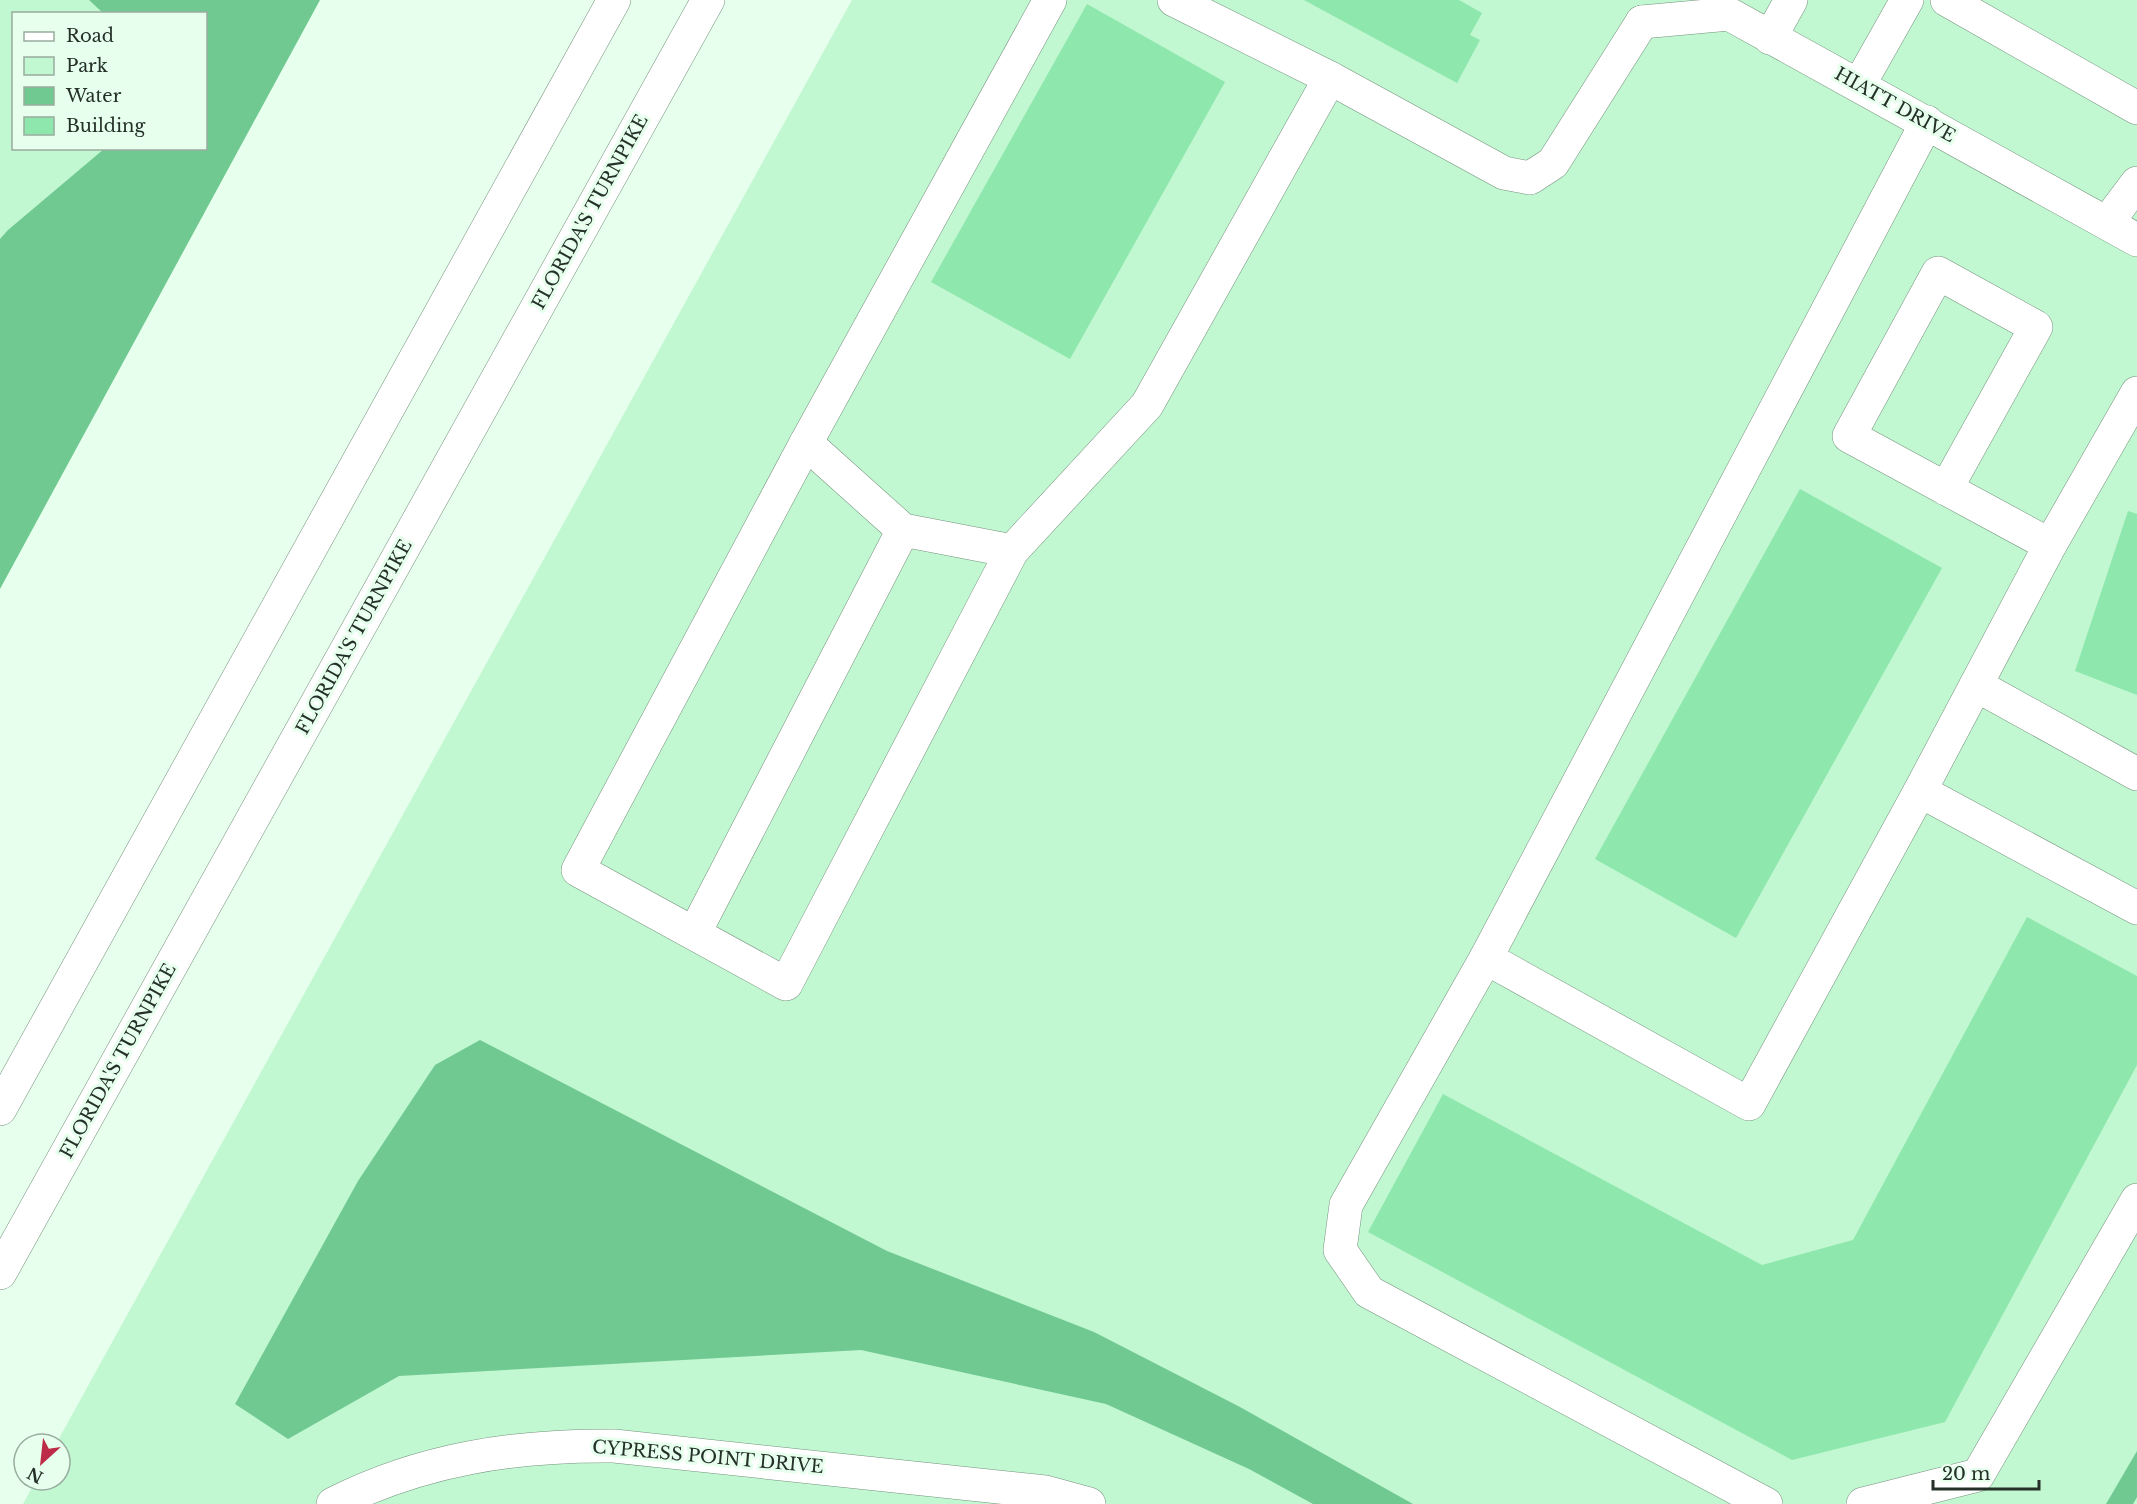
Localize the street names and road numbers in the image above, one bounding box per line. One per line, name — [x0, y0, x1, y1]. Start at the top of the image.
street label: HIATT DRIVE — [1831, 63, 1959, 147]
street label: FLORIDA'S TURNPIKE — [527, 111, 653, 313]
street label: FLORIDA'S TURNPIKE — [291, 536, 417, 738]
street label: FLORIDA'S TURNPIKE — [55, 960, 181, 1162]
street label: CYPRESS POINT DRIVE — [591, 1436, 825, 1478]

